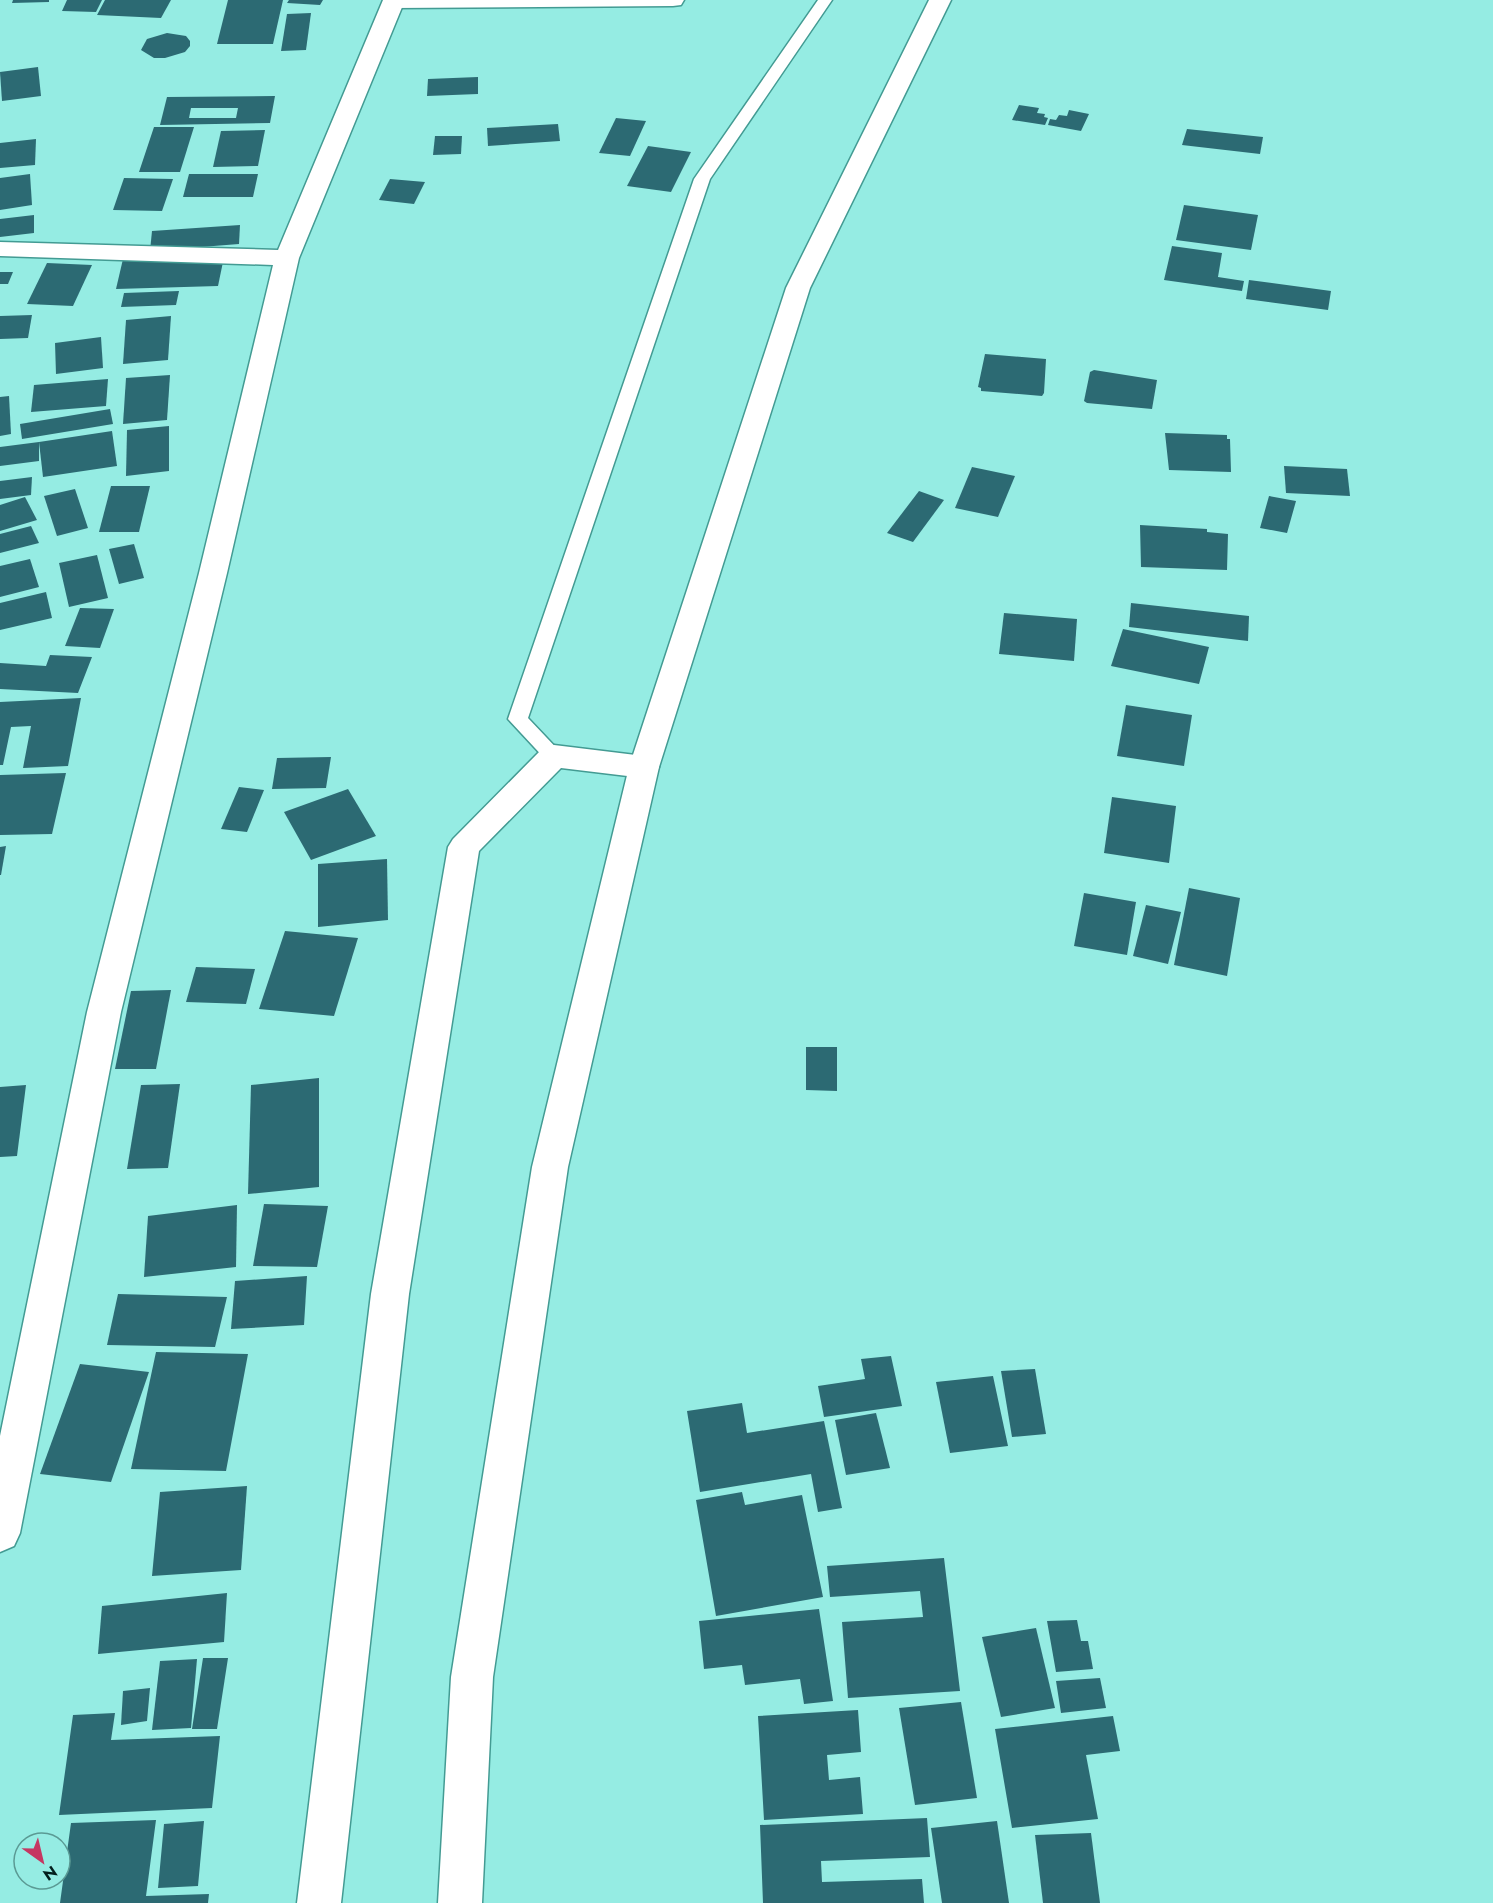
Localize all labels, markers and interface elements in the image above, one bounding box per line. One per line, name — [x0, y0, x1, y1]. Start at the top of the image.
north arrow — [12, 1831, 72, 1891]
text: N — [38, 1860, 62, 1886]

